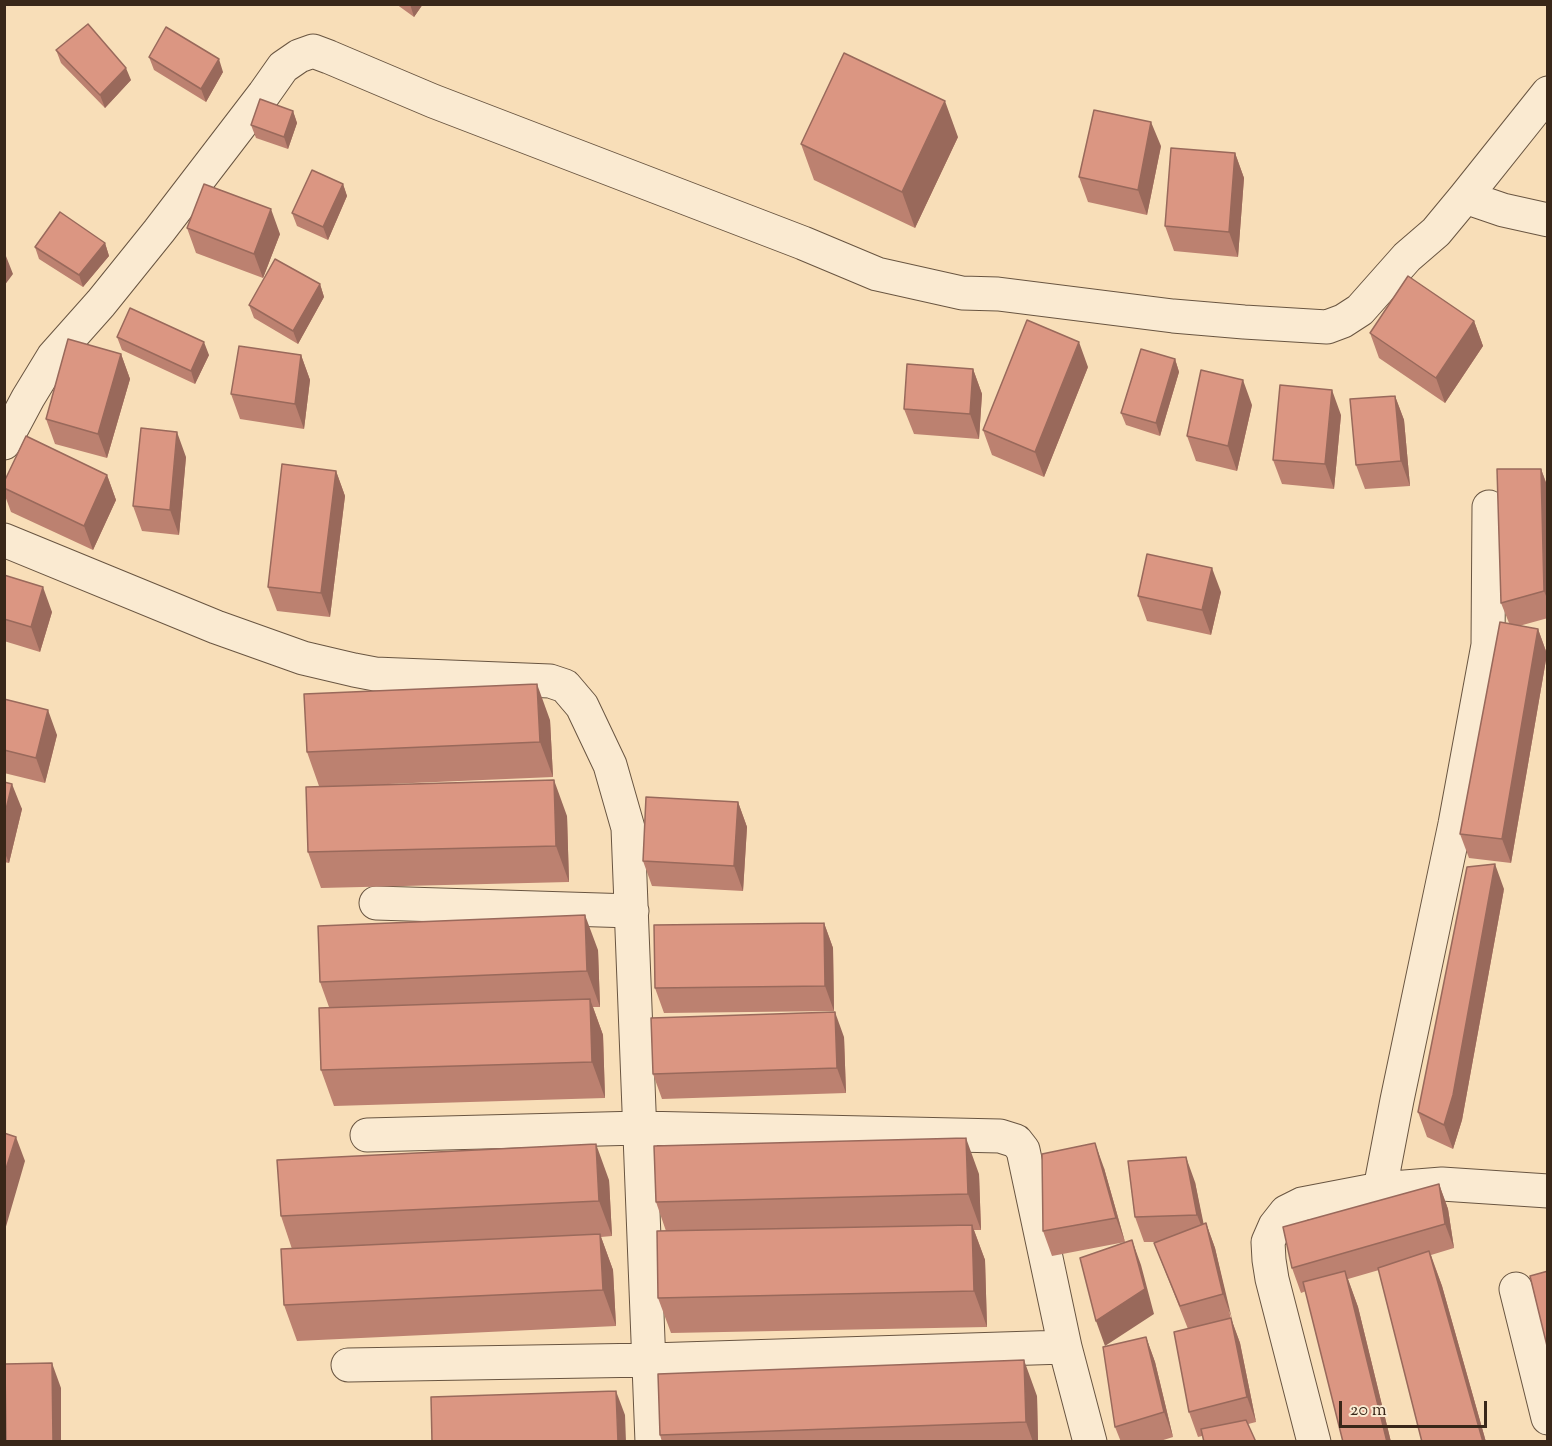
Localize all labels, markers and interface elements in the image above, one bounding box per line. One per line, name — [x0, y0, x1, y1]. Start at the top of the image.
scale bar — [1342, 1389, 1490, 1427]
text: 20 m — [1350, 1398, 1387, 1424]

